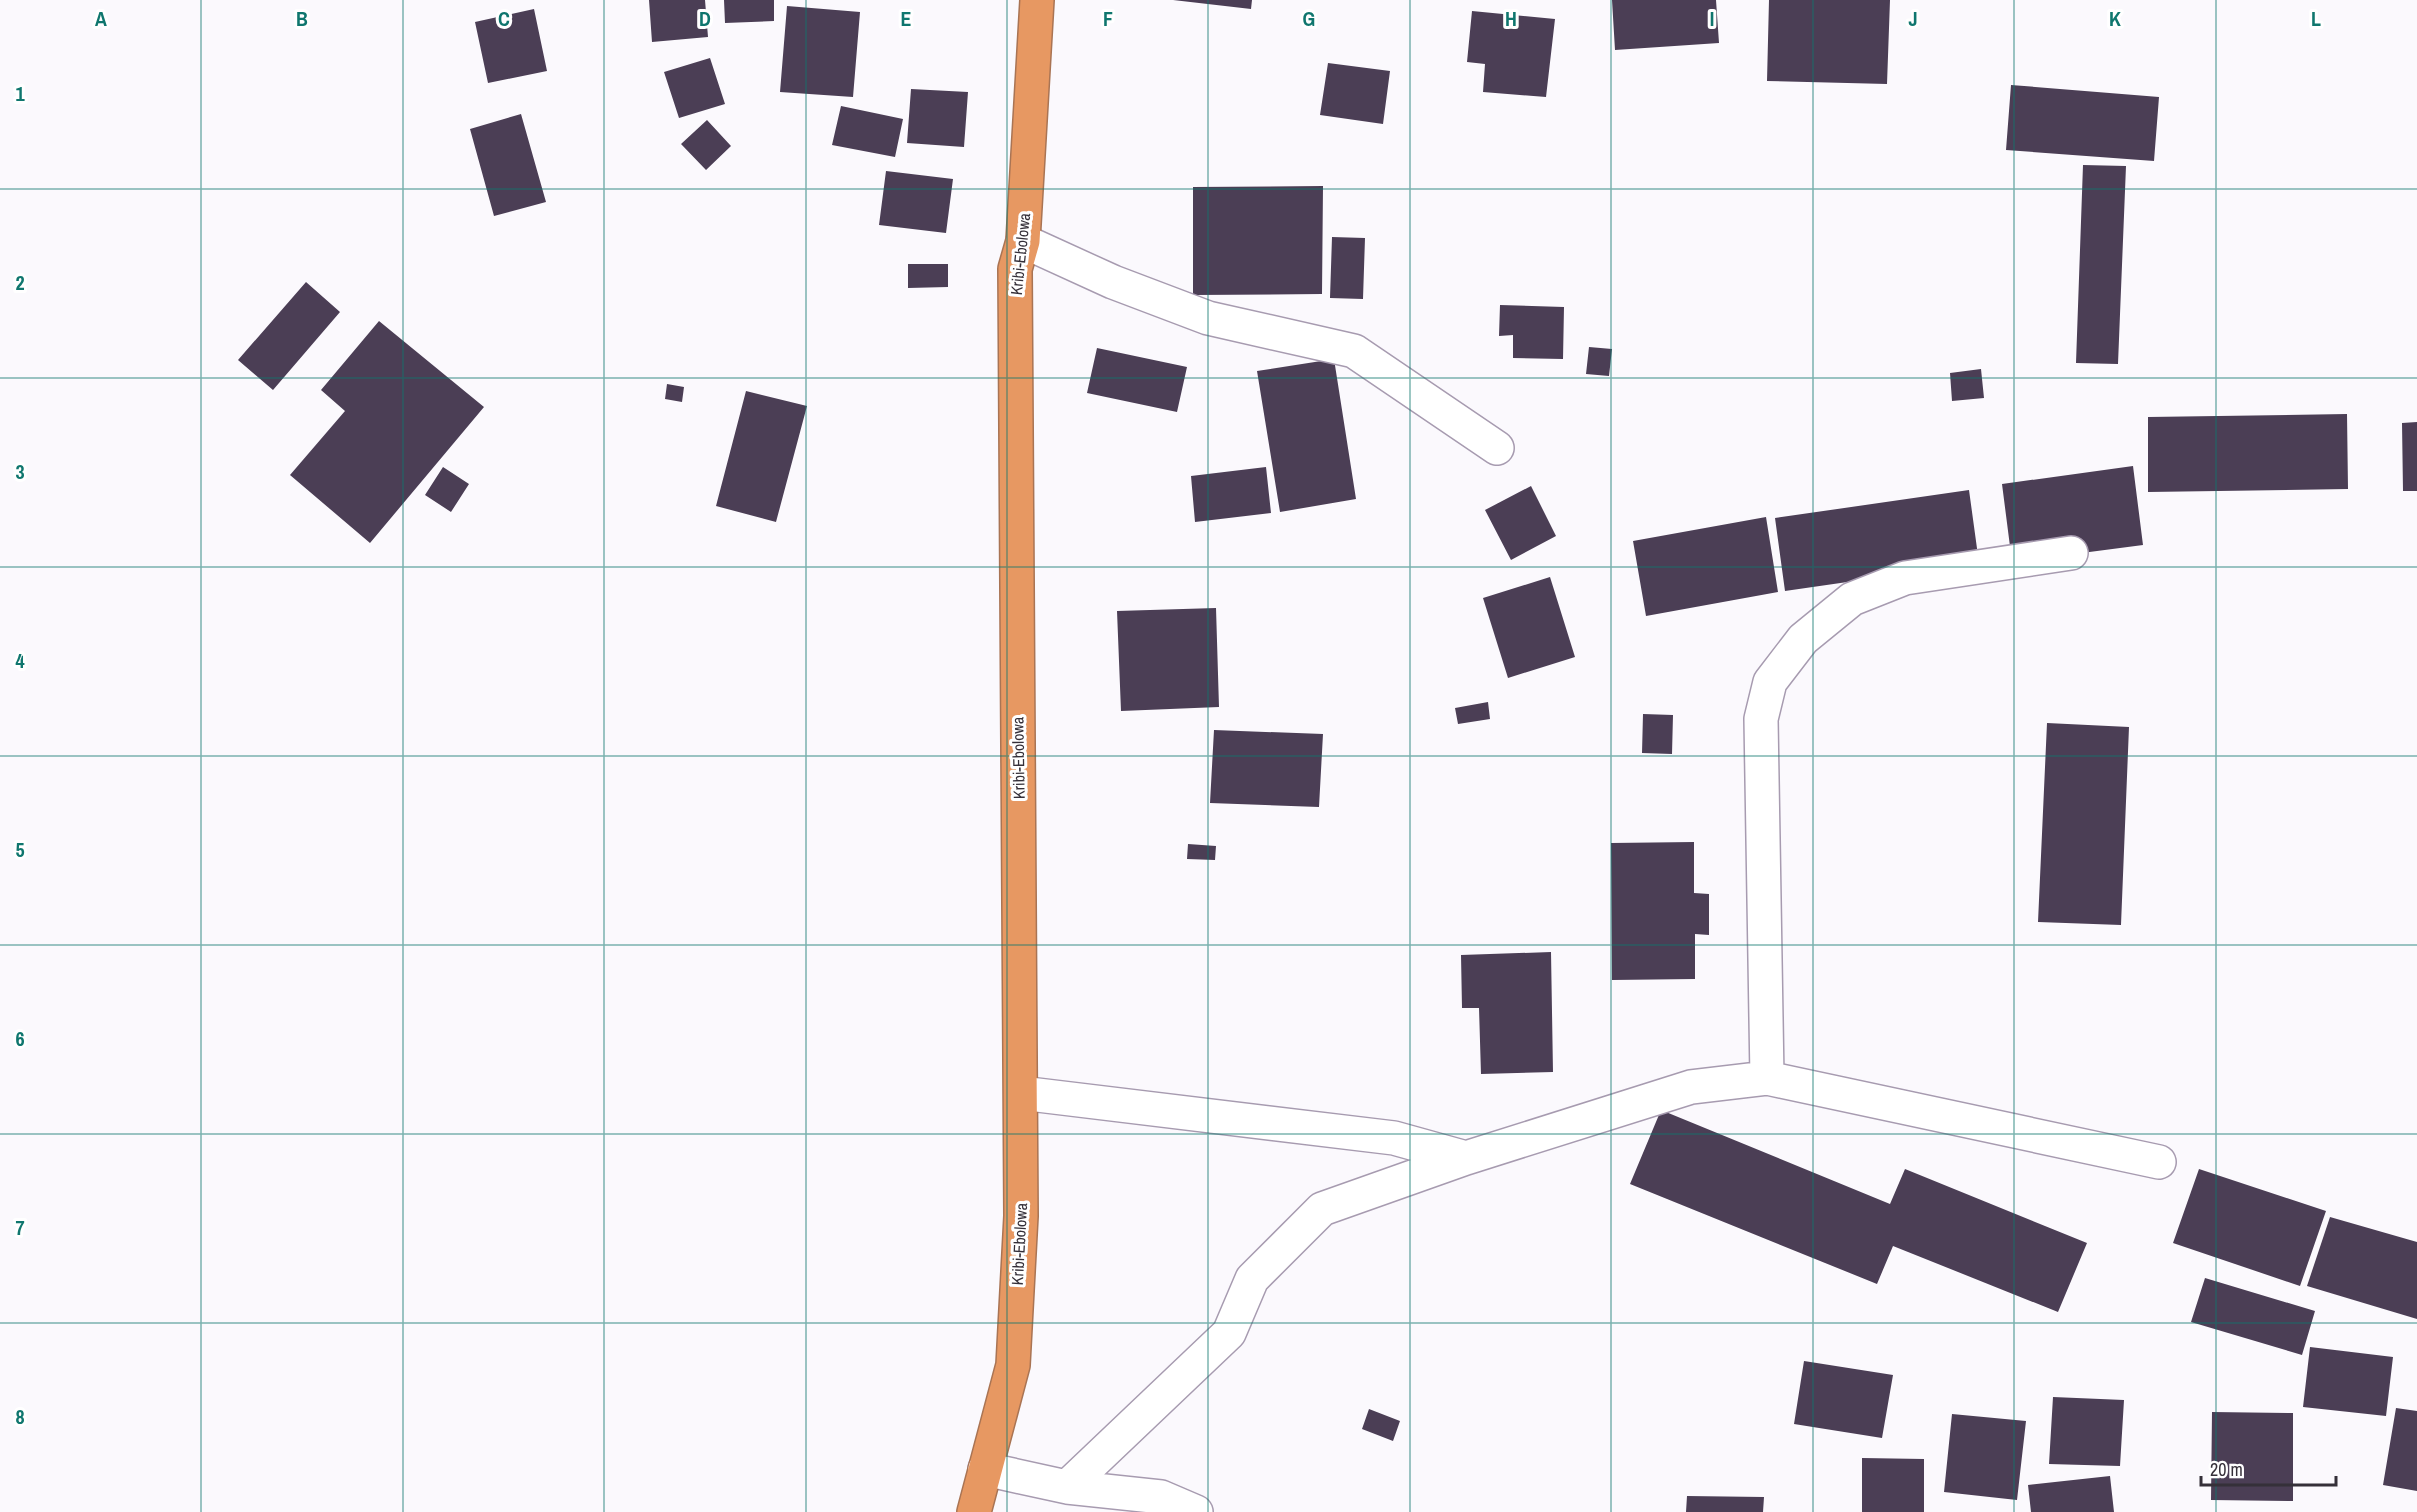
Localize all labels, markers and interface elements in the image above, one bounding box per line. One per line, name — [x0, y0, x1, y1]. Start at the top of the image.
text: A — [95, 5, 107, 32]
text: B — [296, 5, 308, 32]
text: C — [498, 5, 510, 32]
text: D — [699, 5, 711, 32]
text: E — [901, 5, 912, 32]
text: F — [1103, 5, 1113, 32]
text: G — [1303, 5, 1315, 32]
text: H — [1505, 5, 1517, 32]
text: I — [1710, 5, 1714, 32]
text: J — [1908, 5, 1918, 32]
text: K — [2109, 5, 2121, 32]
text: L — [2311, 5, 2321, 32]
text: 1 — [15, 80, 25, 107]
street label: Kribi-Ebolowa — [1005, 211, 1035, 296]
text: 2 — [15, 269, 25, 296]
text: 3 — [15, 458, 25, 485]
text: 4 — [15, 647, 25, 674]
street label: Kribi-Ebolowa — [1006, 716, 1030, 799]
text: 5 — [15, 836, 25, 863]
text: 6 — [15, 1025, 25, 1052]
street label: Kribi-Ebolowa — [1006, 1202, 1032, 1286]
text: 7 — [15, 1214, 25, 1241]
text: 8 — [15, 1403, 25, 1430]
scale bar — [2201, 1449, 2336, 1487]
text: 20 m — [2210, 1457, 2243, 1482]

